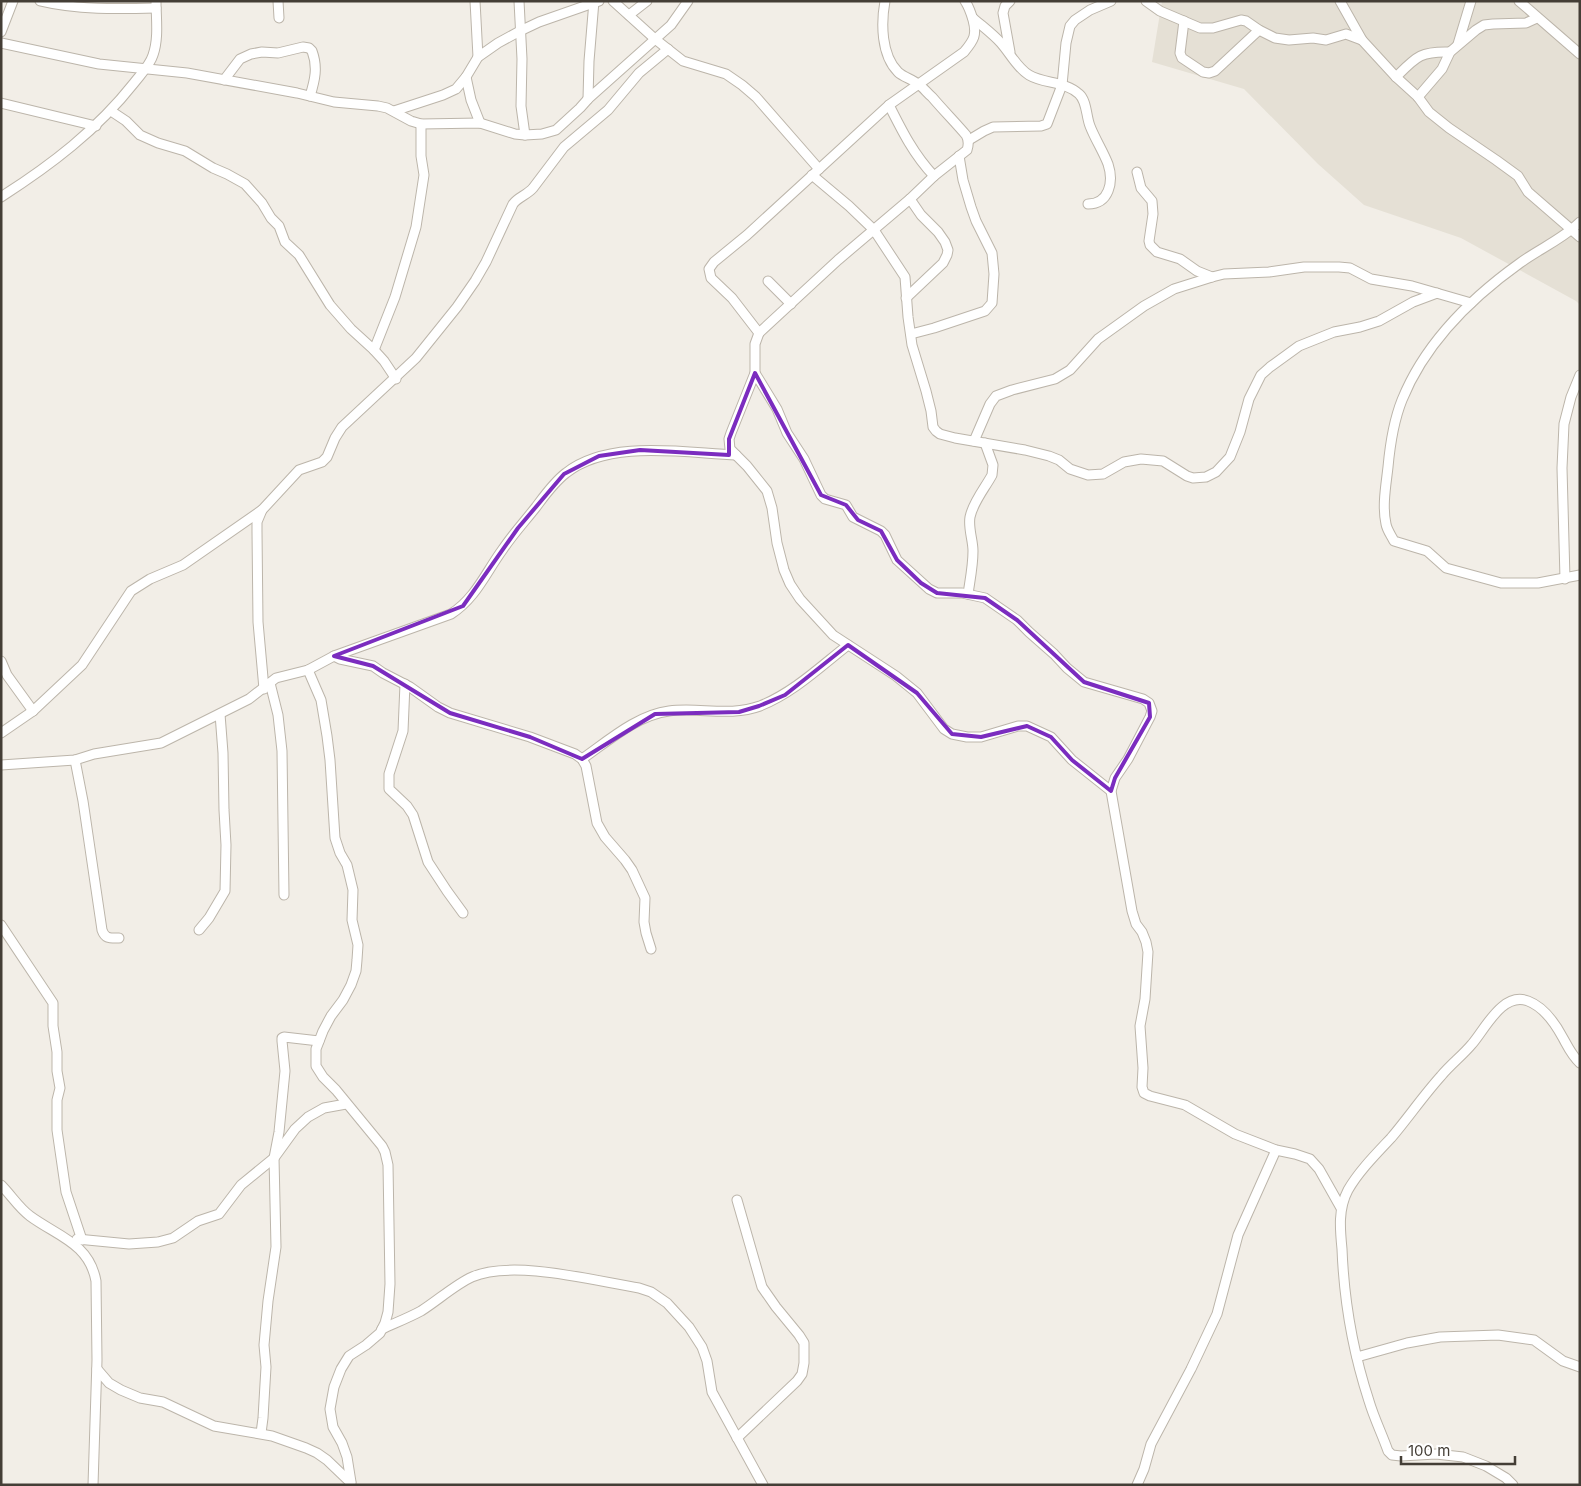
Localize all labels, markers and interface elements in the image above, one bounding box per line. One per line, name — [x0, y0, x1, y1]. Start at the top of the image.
scale bar — [1401, 1434, 1515, 1466]
text: 100 m — [1408, 1441, 1450, 1460]

